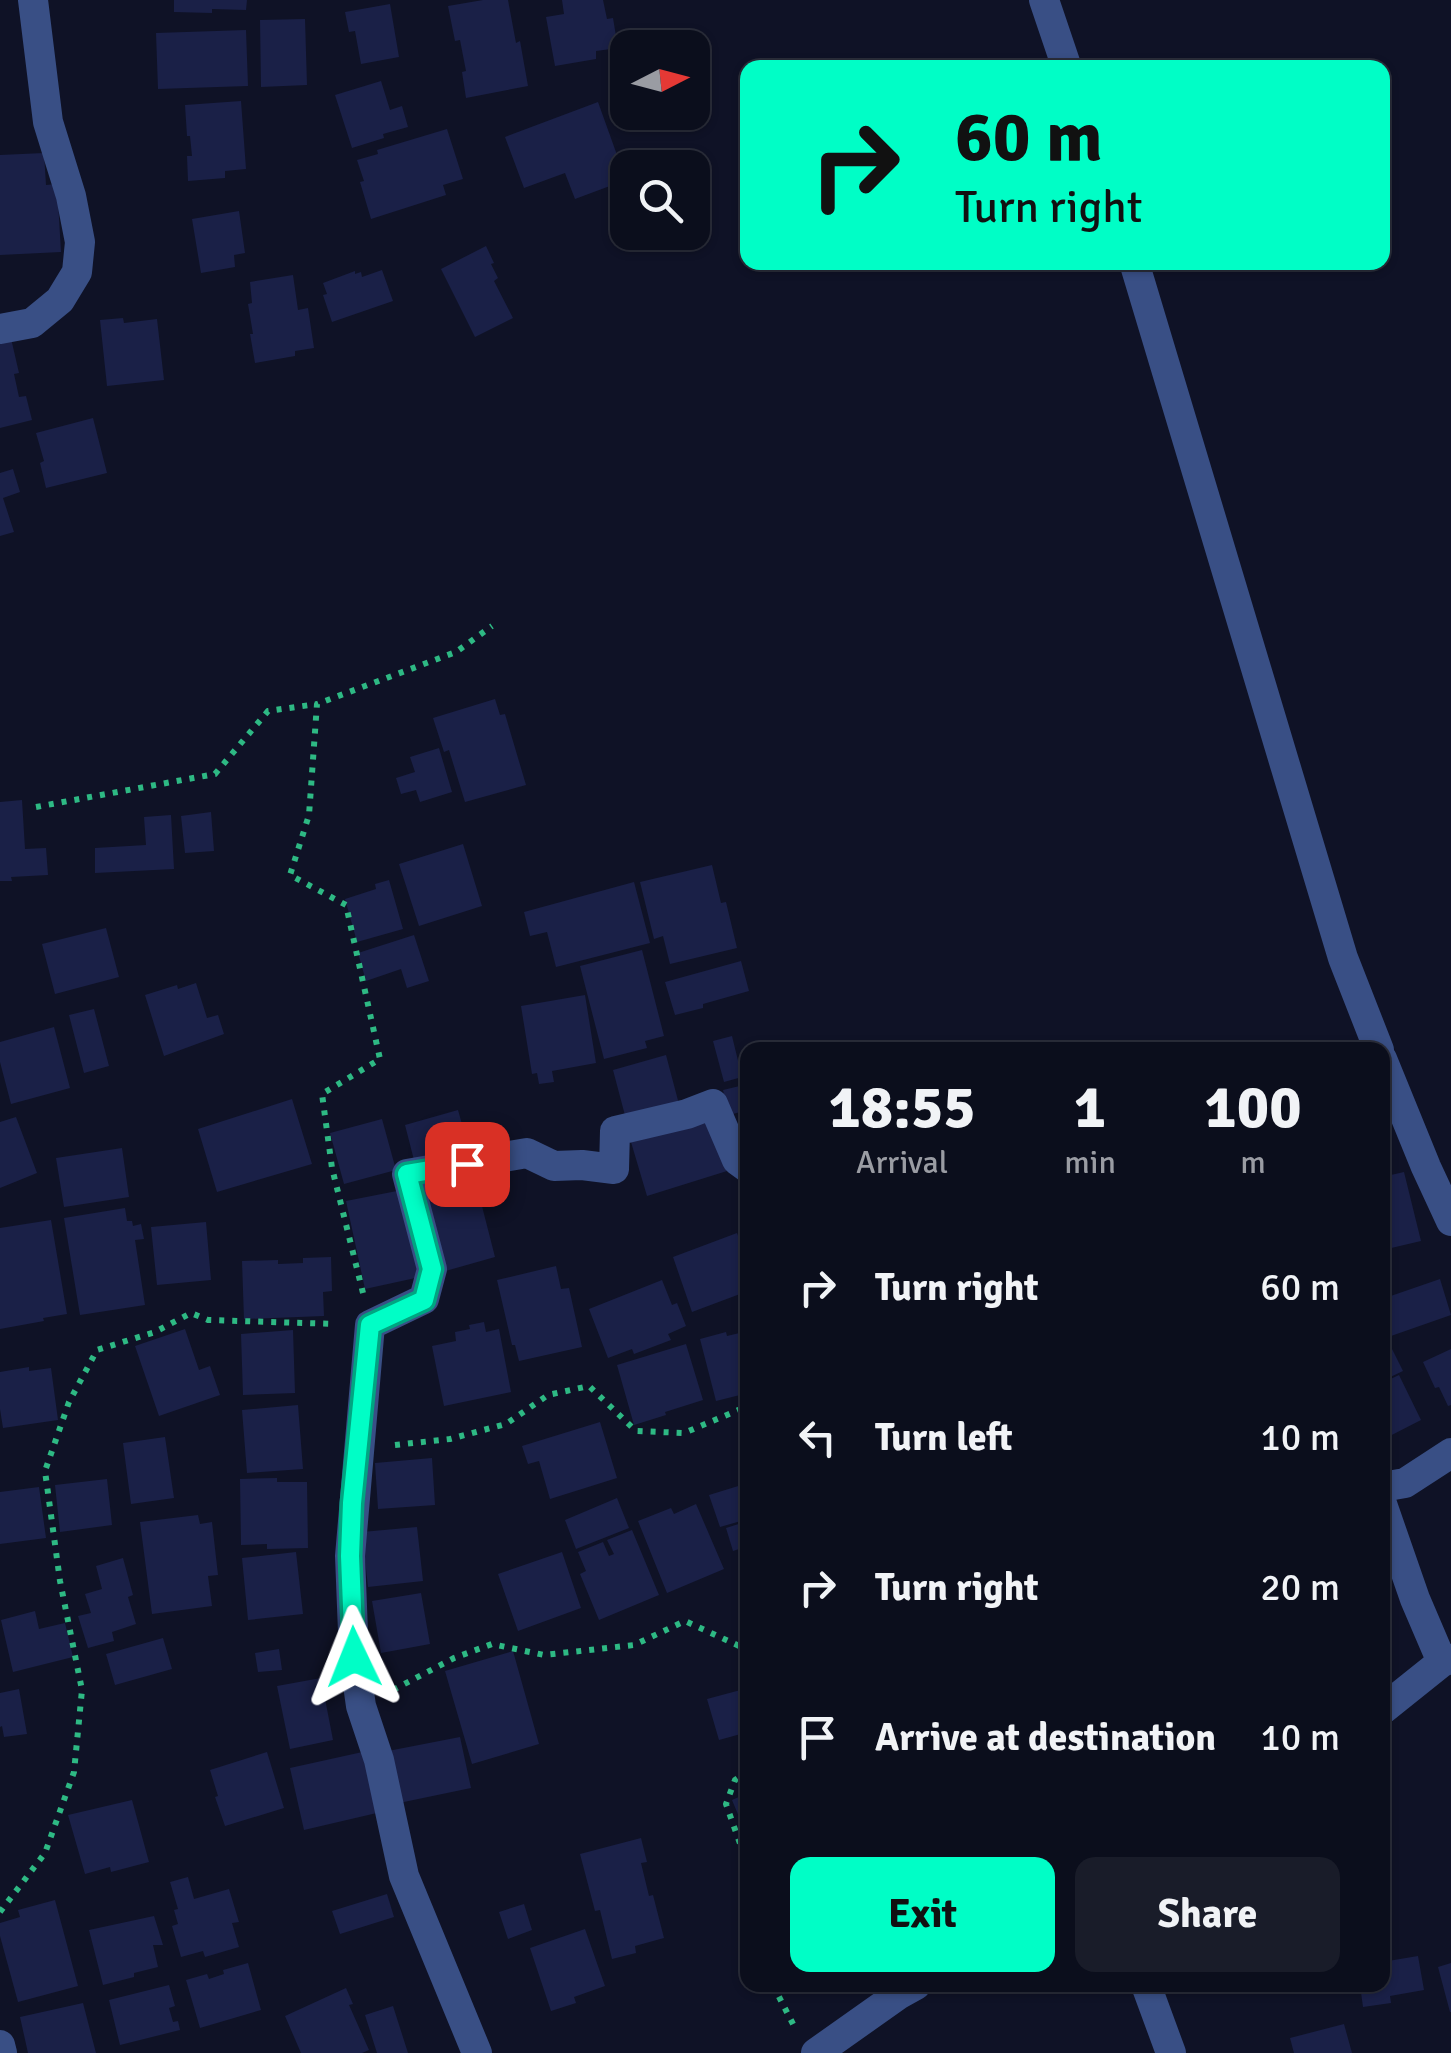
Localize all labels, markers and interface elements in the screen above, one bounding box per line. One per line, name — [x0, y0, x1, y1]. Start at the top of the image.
north arrow — [610, 30, 710, 130]
map controls — [610, 30, 710, 250]
text: 60 m — [955, 94, 1103, 180]
icon: right — [790, 100, 920, 230]
button: search — [610, 150, 710, 250]
text: Turn right — [955, 180, 1143, 235]
text: 18:55 — [828, 1071, 976, 1145]
text: 1 — [1074, 1071, 1106, 1145]
text: 100 — [1204, 1071, 1302, 1145]
pin — [425, 1122, 510, 1207]
icon: arrive — [440, 1137, 495, 1192]
text: Arrival — [856, 1143, 948, 1182]
text: min — [1064, 1143, 1116, 1182]
text: m — [1240, 1143, 1266, 1182]
icon: right — [790, 1260, 845, 1315]
text: Turn right — [875, 1264, 1039, 1311]
text: 60 m — [1260, 1264, 1340, 1311]
icon: left — [790, 1410, 845, 1465]
text: Turn left — [875, 1414, 1013, 1461]
text: 10 m — [1260, 1414, 1340, 1461]
icon: right — [790, 1560, 845, 1615]
text: Turn right — [875, 1564, 1039, 1611]
text: 20 m — [1260, 1564, 1340, 1611]
position arrow — [302, 1605, 406, 1709]
icon: arrive — [790, 1710, 845, 1765]
text: Arrive at destination — [875, 1714, 1216, 1761]
text: 10 m — [1260, 1714, 1340, 1761]
button: Exit — [790, 1857, 1055, 1972]
button: Share — [1075, 1857, 1340, 1972]

